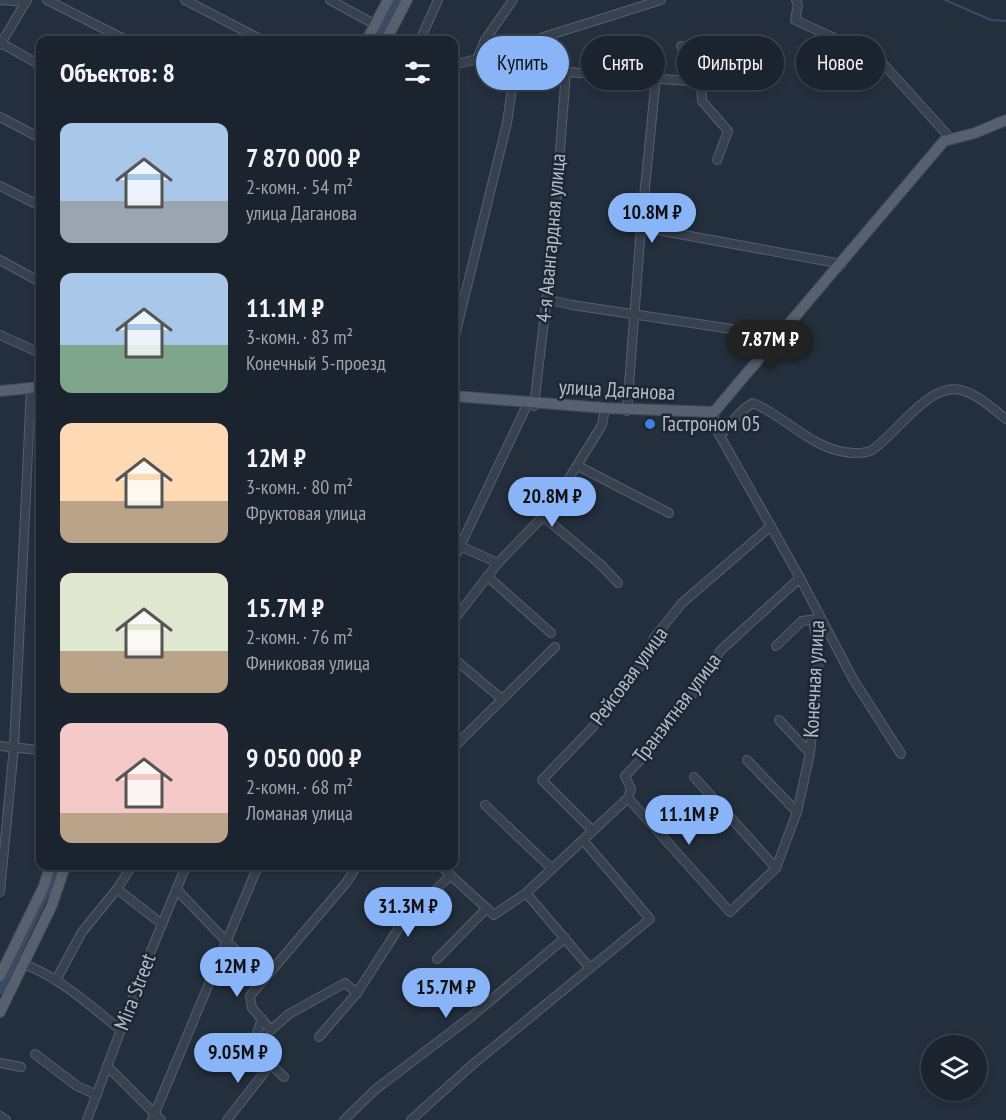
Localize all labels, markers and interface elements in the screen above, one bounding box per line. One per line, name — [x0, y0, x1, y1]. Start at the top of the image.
chip: Купить — [476, 36, 569, 90]
chip: Снять — [581, 36, 665, 90]
chip: Фильтры — [677, 36, 784, 90]
chip: Новое — [796, 36, 885, 90]
text: Объектов: 8 — [60, 56, 175, 89]
icon: filters — [401, 56, 434, 89]
text: 7 870 000 ₽ — [246, 141, 360, 174]
icon: home — [108, 147, 180, 219]
street label: 4-я Авангардная улица — [530, 152, 571, 324]
text: 2-комн. · 54 m² — [246, 174, 353, 200]
pin: 10.8M ₽ — [597, 193, 707, 244]
text: 10.8M ₽ — [622, 199, 682, 225]
text: улица Даганова — [246, 200, 357, 226]
text: 11.1M ₽ — [246, 291, 324, 324]
icon: home — [108, 297, 180, 369]
pin: 7.87M ₽ — [715, 320, 825, 371]
text: 3-комн. · 83 m² — [246, 324, 353, 350]
text: 7.87M ₽ — [741, 326, 799, 352]
text: Конечный 5-проезд — [246, 350, 386, 376]
street label: улица Даганова — [558, 373, 676, 406]
place label: Гастроном 05 — [662, 410, 761, 437]
marker: Гастроном 05 — [643, 417, 657, 431]
text: 12M ₽ — [246, 441, 306, 474]
icon: home — [108, 447, 180, 519]
text: 3-комн. · 80 m² — [246, 474, 353, 500]
pin: 20.8M ₽ — [497, 477, 607, 528]
text: 20.8M ₽ — [522, 483, 582, 509]
text: Фруктовая улица — [246, 500, 366, 526]
text: 15.7M ₽ — [246, 591, 324, 624]
icon: home — [108, 597, 180, 669]
street label: Конечная улица — [797, 620, 830, 738]
street label: Рейсовая улица — [584, 621, 673, 730]
text: 2-комн. · 76 m² — [246, 624, 353, 650]
street label: Транзитная улица — [627, 647, 727, 768]
text: Финиковая улица — [246, 650, 370, 676]
text: 9 050 000 ₽ — [246, 741, 361, 774]
icon: home — [108, 747, 180, 819]
text: 2-комн. · 68 m² — [246, 774, 353, 800]
pin: 11.1M ₽ — [634, 795, 744, 846]
text: Ломаная улица — [246, 800, 353, 826]
text: 11.1M ₽ — [659, 801, 719, 827]
pin: 31.3M ₽ — [353, 887, 463, 938]
text: 31.3M ₽ — [378, 893, 438, 919]
pin: 12M ₽ — [195, 947, 279, 998]
street label: Mira Street — [108, 949, 162, 1034]
text: 12M ₽ — [214, 953, 260, 979]
pin: 15.7M ₽ — [391, 968, 501, 1019]
text: 15.7M ₽ — [416, 974, 476, 1000]
pin: 9.05M ₽ — [183, 1033, 293, 1084]
map controls — [921, 1035, 987, 1101]
button: layers — [921, 1035, 987, 1101]
text: 9.05M ₽ — [208, 1039, 268, 1065]

